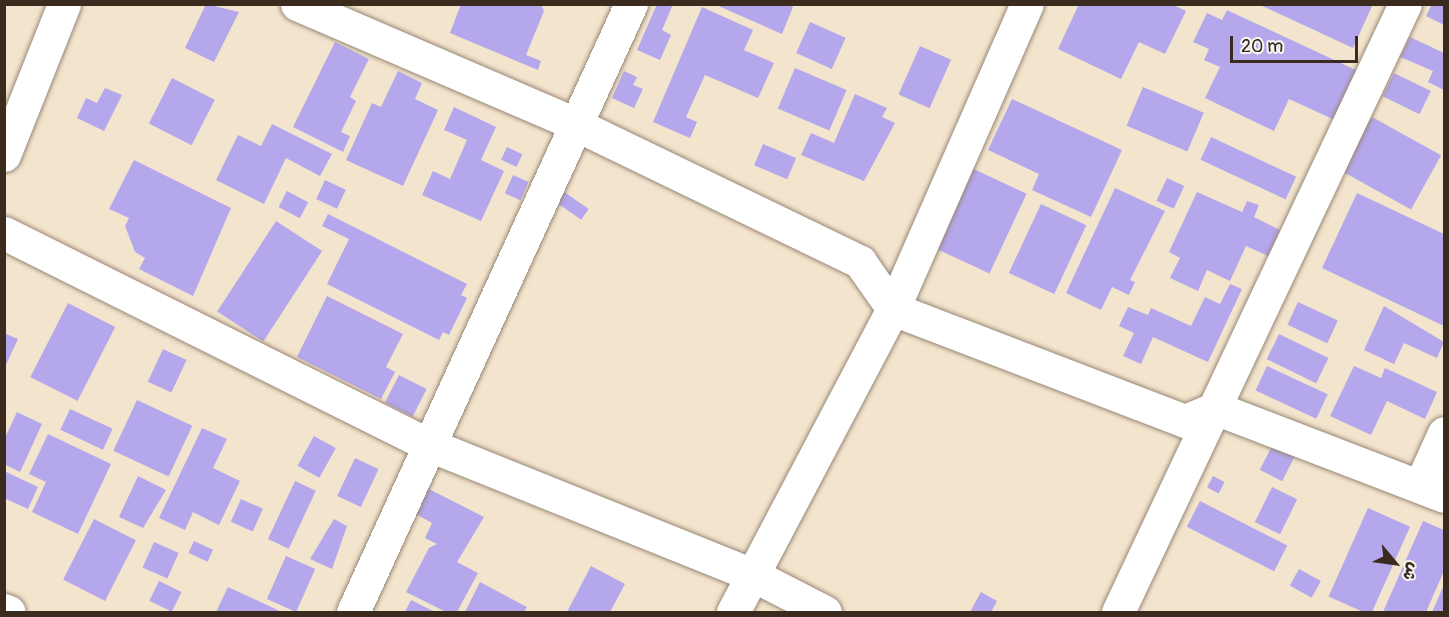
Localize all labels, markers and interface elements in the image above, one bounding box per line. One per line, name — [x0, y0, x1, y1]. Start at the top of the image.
scale bar — [1233, 24, 1360, 62]
text: 20 m — [1241, 35, 1283, 58]
north arrow — [1365, 533, 1425, 593]
text: ش — [1398, 559, 1424, 584]

